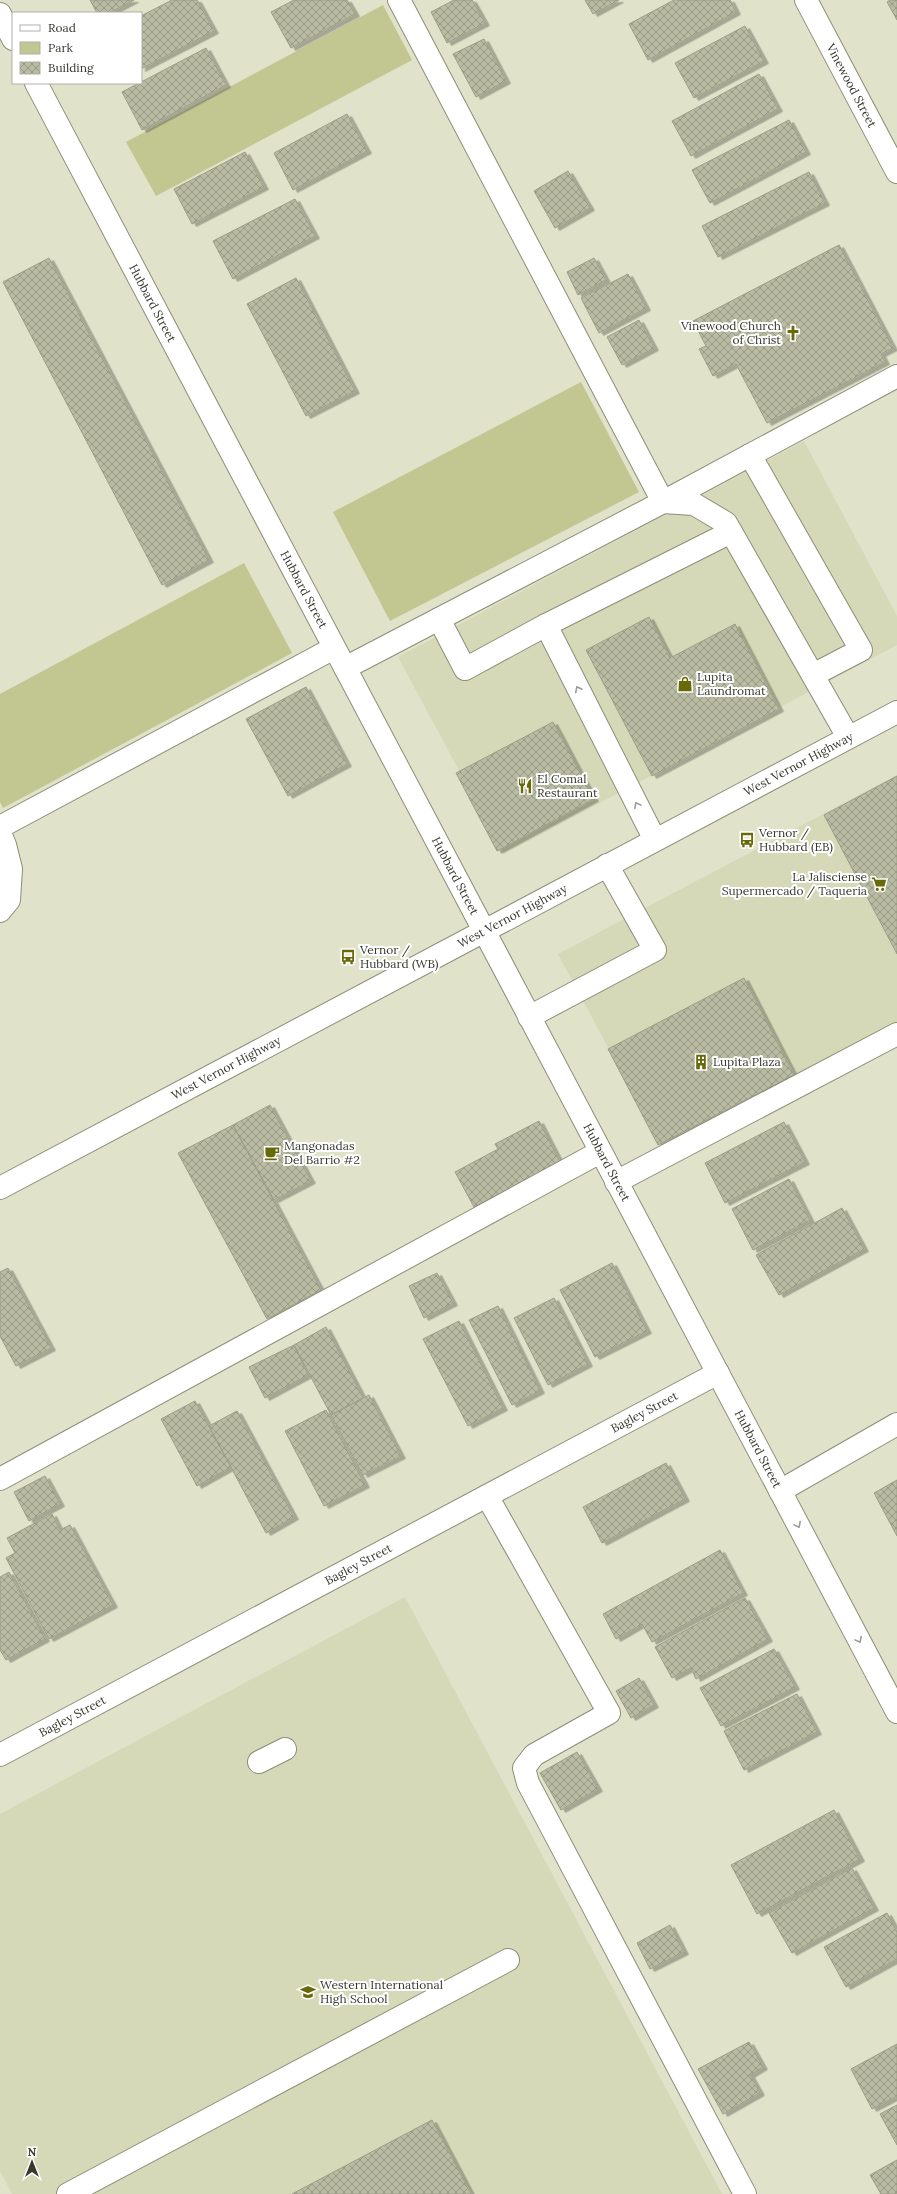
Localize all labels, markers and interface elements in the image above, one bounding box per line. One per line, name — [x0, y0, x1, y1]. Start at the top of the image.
legend — [12, 12, 142, 84]
text: Road — [48, 20, 76, 35]
text: Park — [48, 40, 74, 55]
street label: Vinewood Street — [823, 40, 880, 130]
text: Building — [48, 60, 94, 75]
street label: Hubbard Street — [126, 261, 180, 345]
place label: Vinewood Church of Christ — [680, 318, 781, 347]
church icon: Vinewood Church of Christ — [784, 324, 802, 342]
street label: Hubbard Street — [277, 548, 331, 631]
place label: Lupita Laundromat — [697, 669, 766, 698]
shop icon: Lupita Laundromat — [676, 675, 694, 693]
one-way arrow — [575, 686, 583, 693]
street label: West Vernor Highway — [741, 728, 856, 799]
place label: El Comal Restaurant — [537, 771, 598, 800]
restaurant icon: El Comal Restaurant — [516, 777, 534, 795]
one-way arrow — [634, 802, 642, 809]
place label: Vernor / Hubbard (EB) — [758, 825, 833, 855]
bus stop icon: Vernor / Hubbard (EB) — [738, 831, 756, 849]
street label: Hubbard Street — [429, 834, 482, 918]
place label: La Jalisciense Supermercado / Taqueria — [722, 869, 867, 899]
supermarket icon: La Jalisciense Supermercado / Taqueria — [870, 875, 888, 893]
street label: West Vernor Highway — [455, 880, 570, 951]
place label: Vernor / Hubbard (WB) — [359, 942, 439, 972]
bus stop icon: Vernor / Hubbard (WB) — [339, 948, 357, 966]
street label: West Vernor Highway — [169, 1032, 284, 1103]
building icon: Lupita Plaza — [692, 1053, 710, 1071]
place label: Lupita Plaza — [713, 1054, 781, 1069]
street label: Hubbard Street — [580, 1121, 634, 1204]
place label: Mangonadas Del Barrio #2 — [284, 1138, 360, 1167]
cafe icon: Mangonadas Del Barrio #2 — [263, 1144, 281, 1162]
street label: Bagley Street — [608, 1388, 681, 1436]
street label: Hubbard Street — [732, 1407, 785, 1491]
one-way arrow — [793, 1521, 801, 1529]
street label: Bagley Street — [322, 1540, 395, 1588]
one-way arrow — [854, 1636, 862, 1643]
street label: Bagley Street — [36, 1692, 109, 1740]
place label: Western International High School — [320, 1977, 443, 2006]
school or university icon: Western International High School — [299, 1983, 317, 2001]
north arrow — [12, 2142, 52, 2182]
text: N — [28, 2145, 37, 2159]

